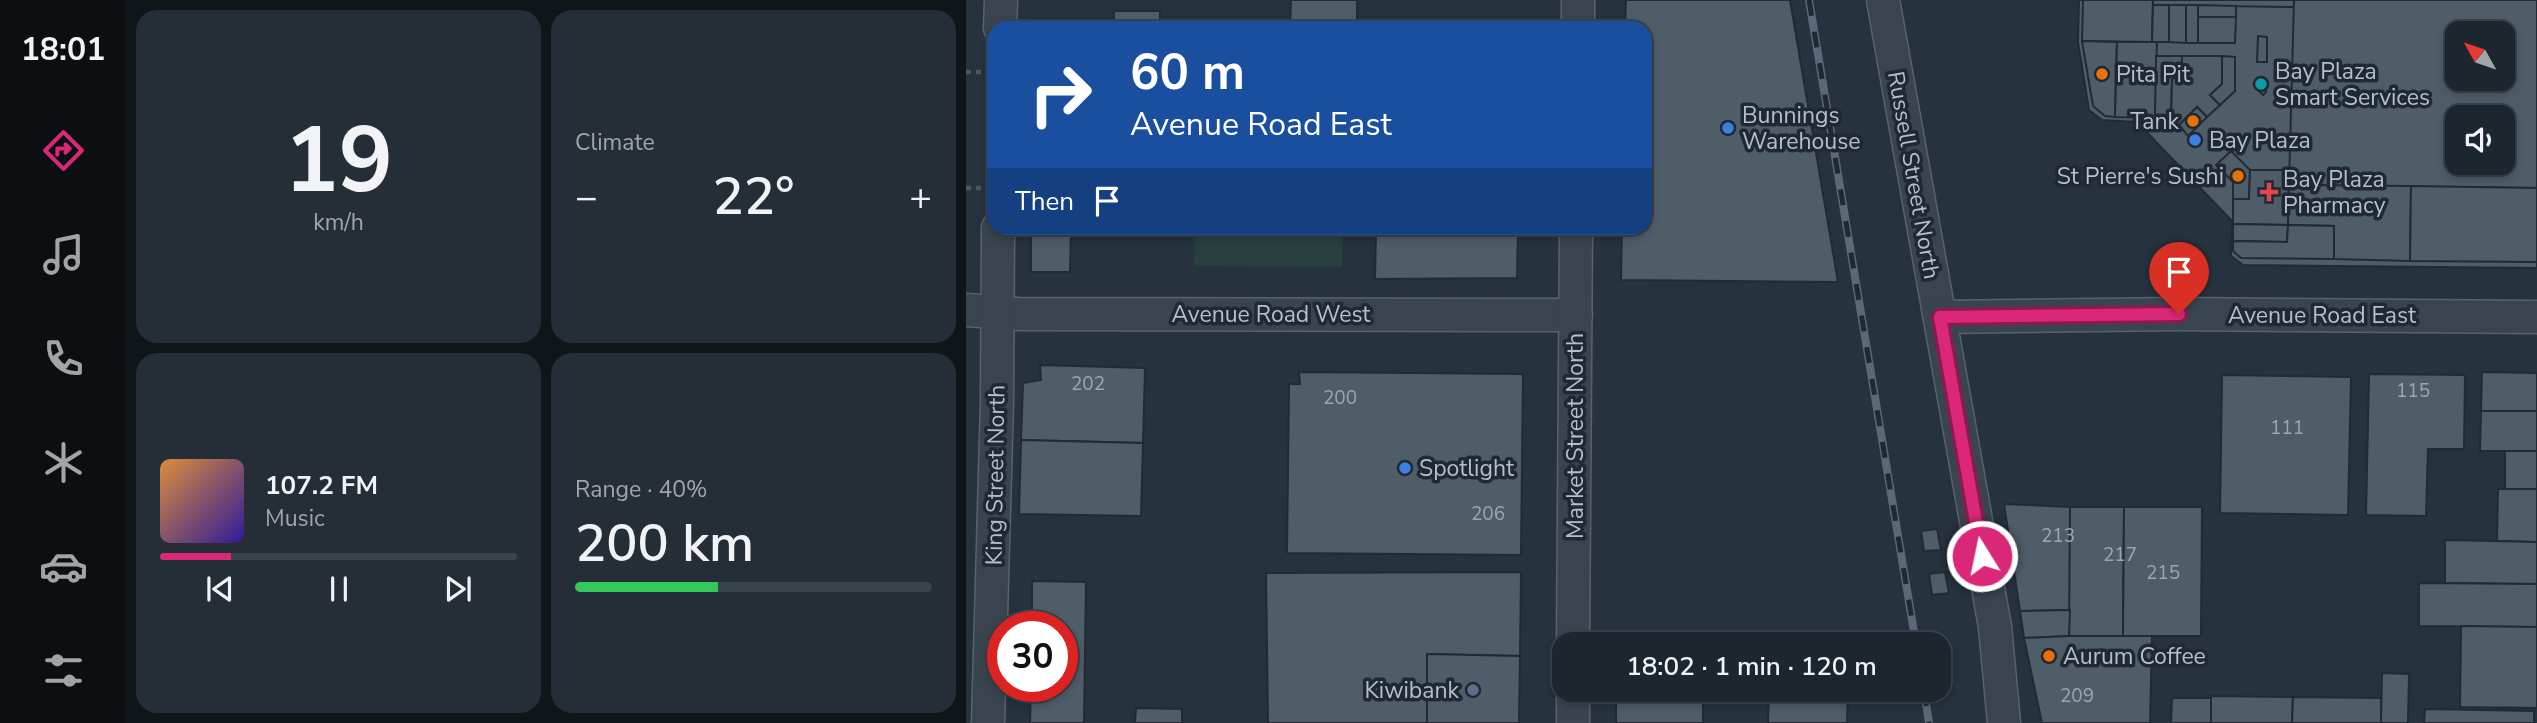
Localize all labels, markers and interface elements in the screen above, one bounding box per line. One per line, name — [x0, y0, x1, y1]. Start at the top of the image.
north arrow — [2445, 21, 2515, 91]
map controls — [2445, 21, 2515, 175]
text: 18:01 — [21, 28, 105, 71]
text: 60 m — [1130, 39, 1245, 106]
icon: right — [1015, 49, 1106, 140]
place label: Bay Plaza Smart Services — [2275, 56, 2430, 113]
place label: Pita Pit — [2116, 59, 2191, 90]
marker: Pita Pit — [2094, 66, 2110, 82]
street label: Russell Street North — [1880, 69, 1947, 281]
marker: Bay Plaza Smart Services — [2253, 76, 2269, 92]
text: 19 — [284, 99, 393, 223]
place label: Bunnings Warehouse — [1742, 100, 1861, 157]
text: Avenue Road East — [1130, 103, 1392, 146]
button: sound — [2445, 105, 2515, 175]
place label: Tank — [2130, 106, 2179, 137]
marker: Tank — [2185, 113, 2201, 129]
marker: Bunnings Warehouse — [1720, 120, 1736, 136]
place label: Bay Plaza — [2209, 125, 2311, 156]
icon: directions — [39, 126, 88, 175]
text: Climate — [575, 127, 655, 158]
marker: Bay Plaza — [2187, 132, 2203, 148]
text: 22° — [713, 161, 794, 232]
place label: St Pierre's Sushi — [2057, 161, 2224, 192]
place label: Bay Plaza Pharmacy — [2283, 164, 2386, 221]
marker: St Pierre's Sushi — [2230, 168, 2246, 184]
text: − — [575, 172, 598, 223]
text: + — [909, 172, 932, 223]
icon: arrive — [1088, 182, 1126, 220]
text: Then — [1015, 184, 1074, 219]
marker: Bay Plaza Pharmacy — [2261, 184, 2277, 200]
text: km/h — [313, 207, 364, 238]
icon: music — [39, 230, 88, 279]
pin — [2149, 242, 2209, 314]
icon: arrive — [2160, 253, 2198, 291]
street label: Avenue Road West — [1172, 299, 1371, 330]
street label: Avenue Road East — [2228, 300, 2417, 331]
street label: Market Street North — [1560, 333, 1591, 539]
icon: phone — [39, 334, 88, 383]
house number: 202 — [1071, 371, 1105, 397]
house number: 115 — [2396, 378, 2430, 404]
street label: King Street North — [978, 384, 1013, 566]
house number: 200 — [1323, 385, 1357, 411]
house number: 111 — [2270, 415, 2304, 441]
icon: climate — [39, 438, 88, 487]
place label: Spotlight — [1419, 453, 1515, 484]
marker: Spotlight — [1397, 460, 1413, 476]
text: 107.2 FM — [265, 468, 378, 503]
text: Range · 40% — [575, 474, 707, 505]
house number: 206 — [1471, 501, 1505, 527]
text: Music — [265, 503, 325, 534]
text: 200 km — [575, 508, 754, 579]
position arrow — [1945, 519, 2019, 593]
house number: 213 — [2041, 523, 2075, 549]
icon: car — [39, 542, 88, 591]
house number: 217 — [2103, 542, 2137, 568]
house number: 215 — [2146, 560, 2180, 586]
icon: previous — [201, 570, 239, 608]
icon: pause — [320, 570, 358, 608]
icon: next — [439, 570, 477, 608]
speed limit sign: 30 — [987, 611, 1078, 702]
place label: Aurum Coffee — [2063, 641, 2206, 672]
icon: filters — [39, 646, 88, 695]
marker: Aurum Coffee — [2041, 648, 2057, 664]
text: 18:02 · 1 min · 120 m — [1626, 649, 1877, 684]
place label: Kiwibank — [1364, 675, 1459, 706]
marker: Kiwibank — [1465, 682, 1481, 698]
house number: 209 — [2060, 683, 2094, 709]

